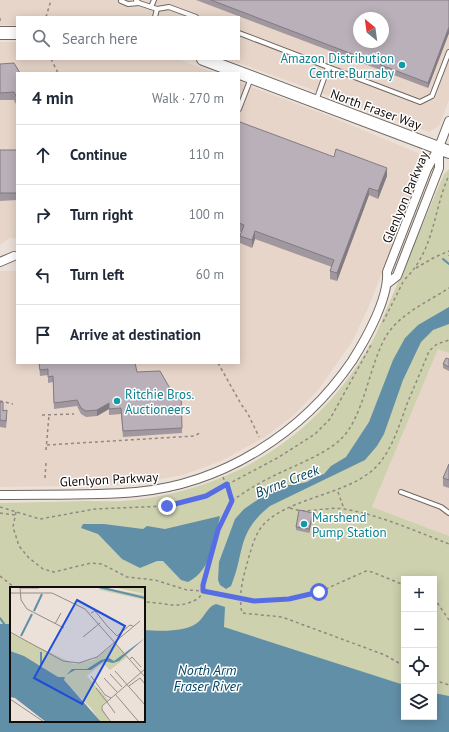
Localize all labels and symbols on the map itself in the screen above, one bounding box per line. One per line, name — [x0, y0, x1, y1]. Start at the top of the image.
north arrow — [353, 12, 389, 48]
place label: Amazon Distribution Centre Burnaby — [280, 50, 394, 82]
marker: Amazon Distribution Centre Burnaby — [397, 60, 407, 70]
street label: North Fraser Way — [328, 85, 424, 134]
street label: Glenlyon Parkway — [378, 148, 433, 246]
place label: Ritchie Bros. Auctioneers — [125, 386, 194, 418]
marker: Ritchie Bros. Auctioneers — [112, 396, 122, 406]
water label: Byrne Creek — [252, 460, 322, 501]
street label: Glenlyon Parkway — [59, 468, 159, 491]
route end — [158, 497, 176, 515]
place label: Marshend Pump Station — [312, 509, 387, 541]
marker: Marshend Pump Station — [299, 519, 309, 529]
route start — [310, 583, 328, 601]
inset map — [10, 587, 145, 722]
water label: North Arm Fraser River — [173, 661, 242, 695]

